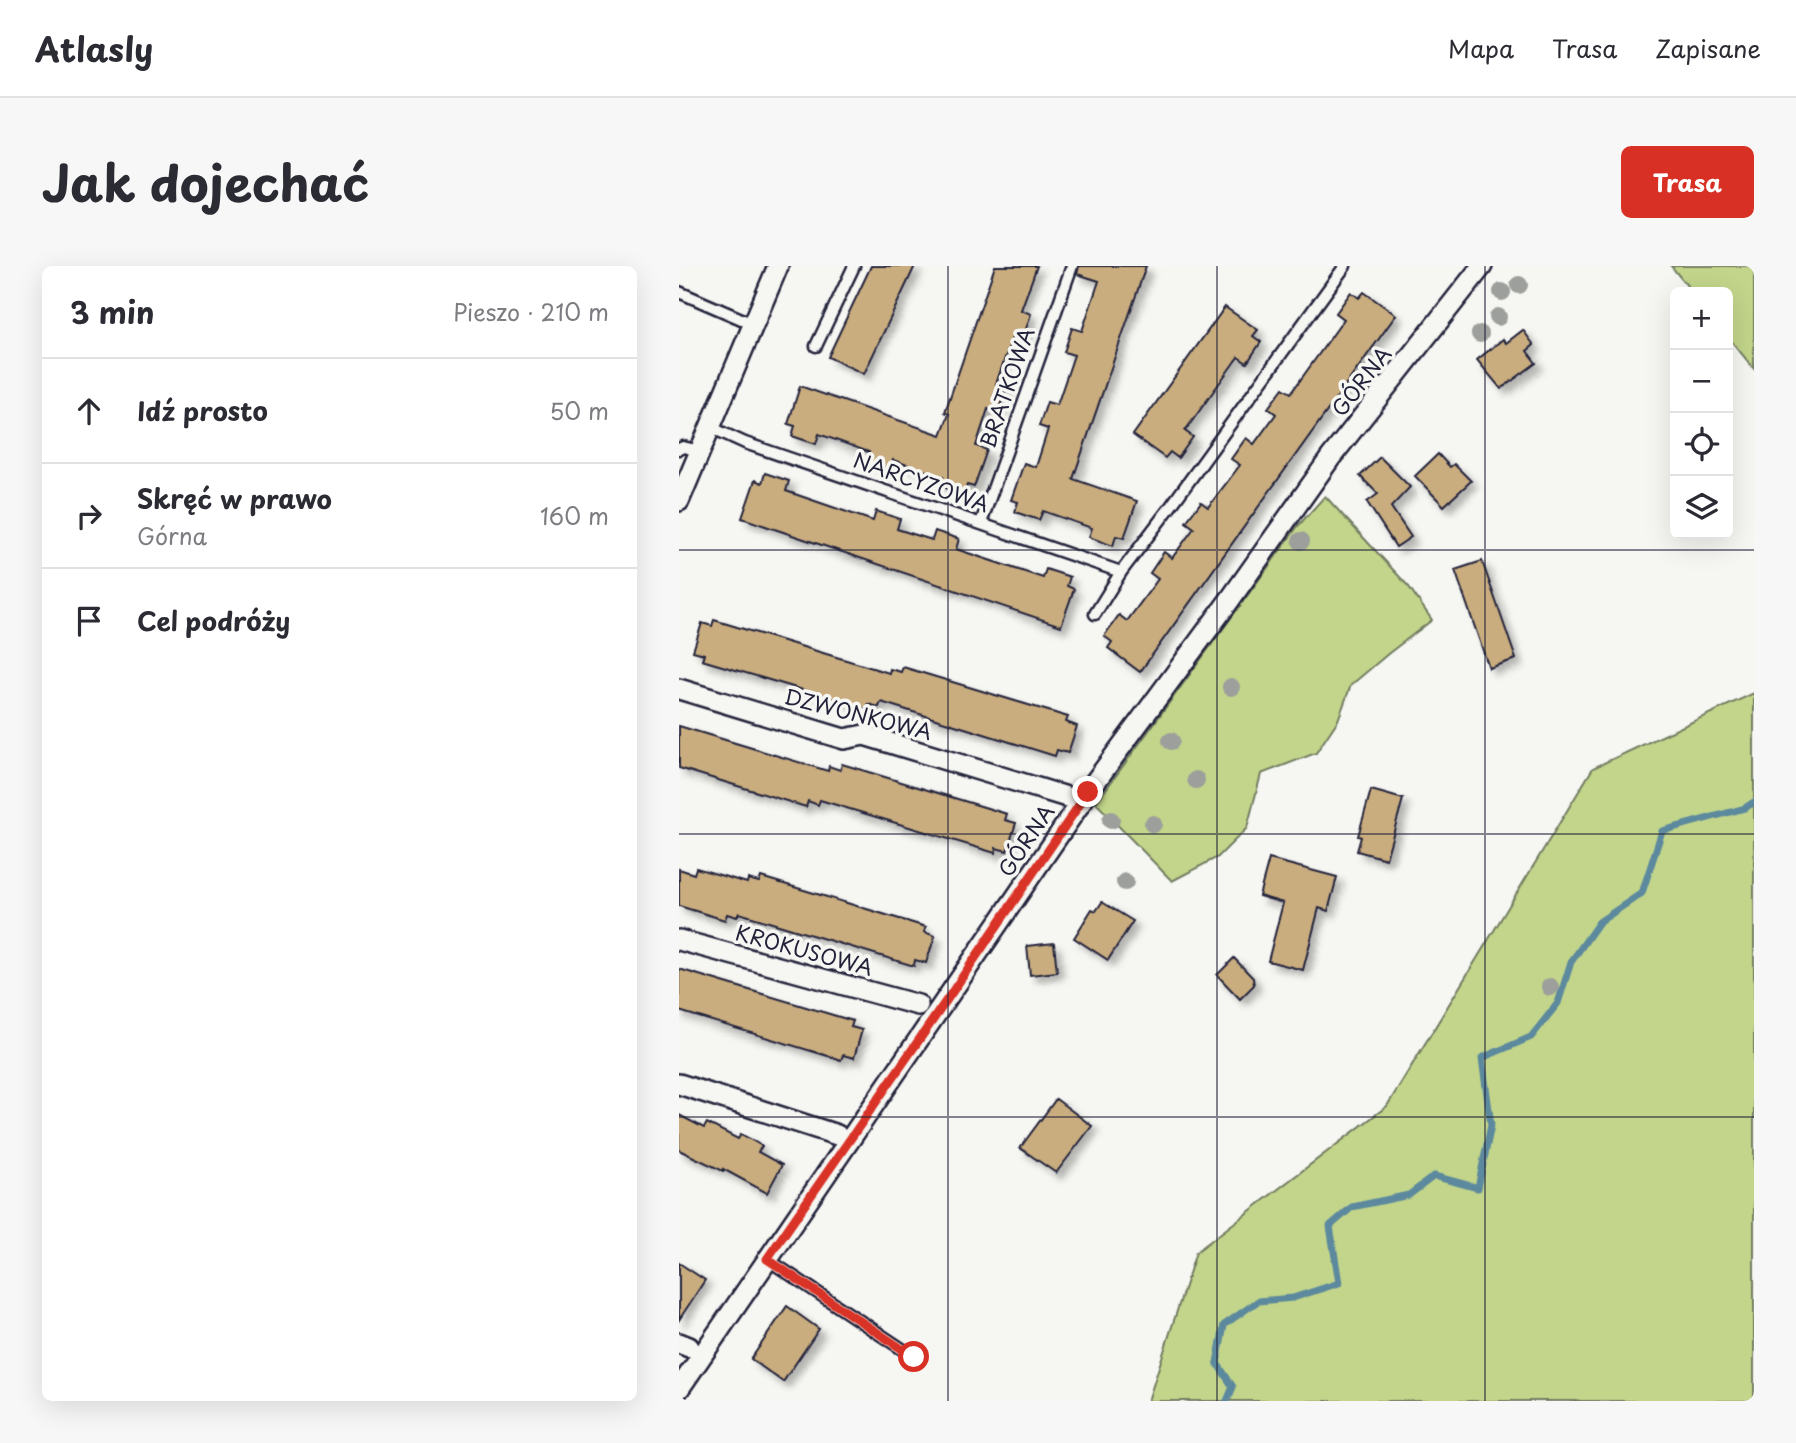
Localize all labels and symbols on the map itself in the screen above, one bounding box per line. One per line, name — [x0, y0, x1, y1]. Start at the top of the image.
street label: BRATKOWA — [971, 323, 1042, 452]
street label: GÓRNA — [1323, 339, 1398, 423]
street label: NARCYZOWA — [849, 443, 994, 519]
street label: DZWONKOWA — [781, 679, 936, 747]
route end — [1072, 776, 1103, 807]
street label: GÓRNA — [989, 797, 1061, 883]
street label: KROKUSOWA — [732, 915, 877, 983]
route start — [898, 1341, 929, 1372]

